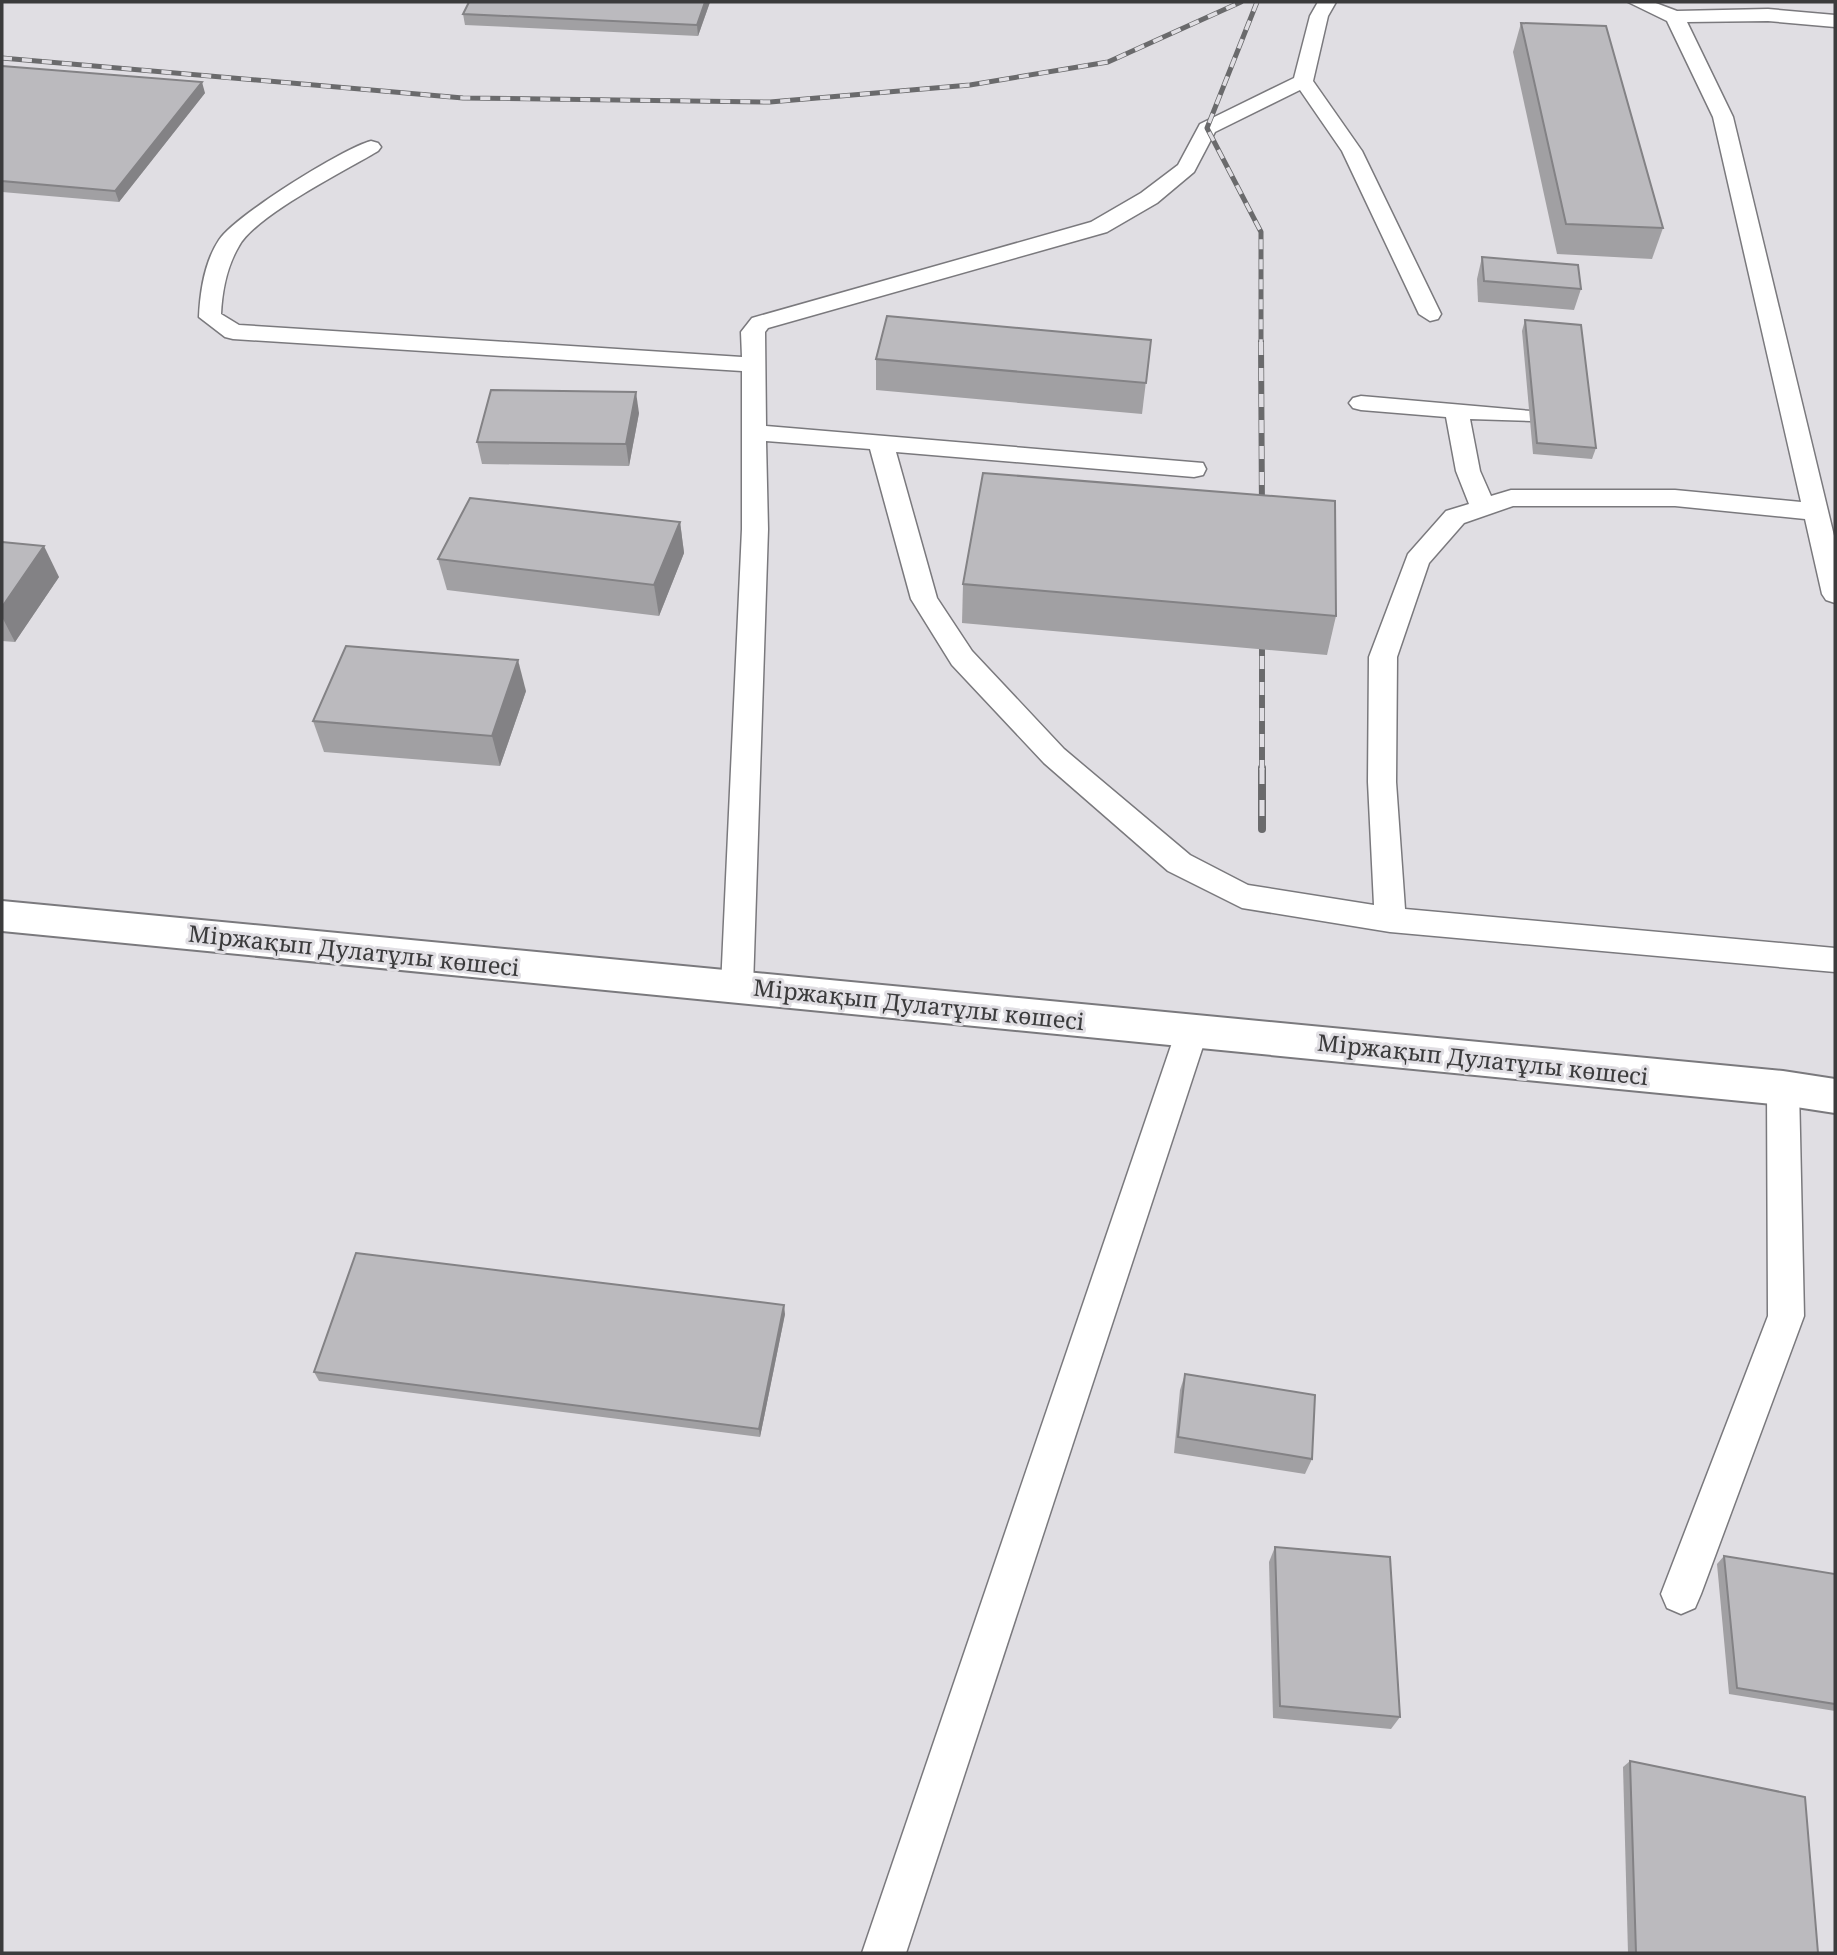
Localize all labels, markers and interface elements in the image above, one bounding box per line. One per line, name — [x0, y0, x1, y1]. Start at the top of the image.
street label: Міржақып Дулатұлы көшесі — [187, 917, 521, 983]
street label: Міржақып Дулатұлы көшесі — [752, 971, 1086, 1037]
street label: Міржақып Дулатұлы көшесі — [1316, 1026, 1650, 1092]

